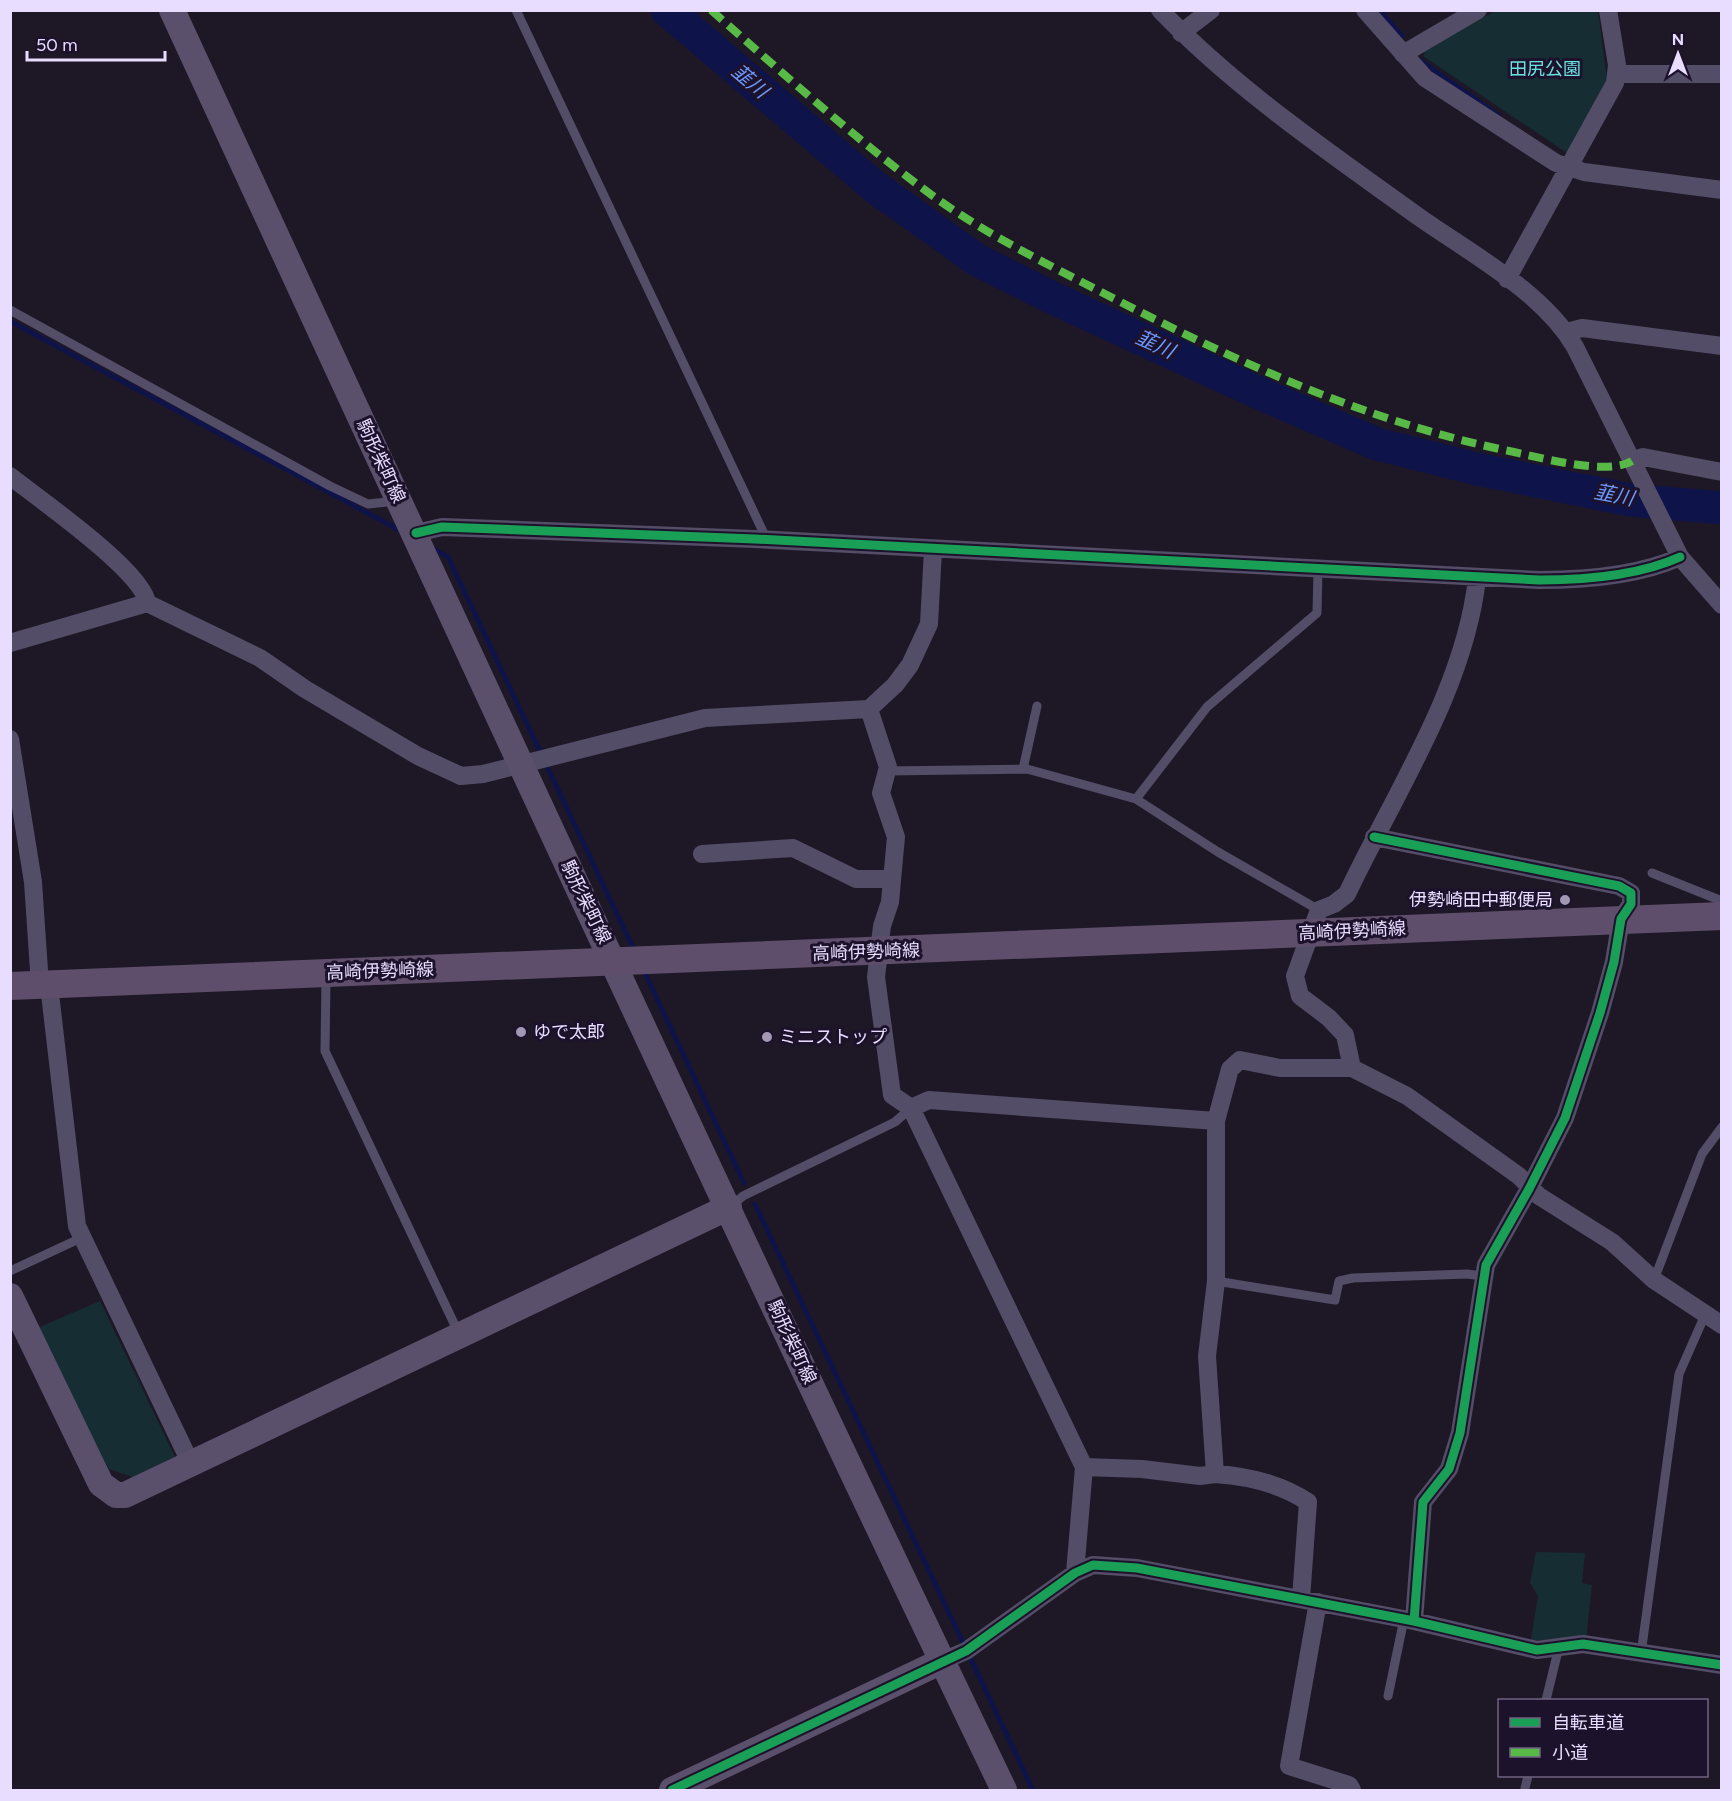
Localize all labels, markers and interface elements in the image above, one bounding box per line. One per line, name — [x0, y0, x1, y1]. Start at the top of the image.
scale bar — [27, 24, 165, 62]
north arrow — [1648, 24, 1708, 84]
text: N — [1672, 30, 1684, 49]
text: 50 m — [36, 34, 78, 56]
park label: 田尻公園 — [1509, 58, 1581, 80]
water label: 韮川 — [727, 59, 775, 104]
water label: 韮川 — [1132, 325, 1180, 364]
street label: 駒形柴町線 — [352, 416, 410, 506]
water label: 韮川 — [1592, 479, 1638, 511]
street label: 駒形柴町線 — [556, 857, 616, 947]
place label: 伊勢崎田中郵便局 — [1409, 889, 1553, 911]
marker: 伊勢崎田中郵便局 — [1558, 893, 1572, 907]
street label: 高崎伊勢崎線 — [1297, 917, 1407, 945]
street label: 高崎伊勢崎線 — [812, 939, 920, 965]
street label: 高崎伊勢崎線 — [326, 958, 434, 984]
place label: ゆで太郎 — [533, 1021, 605, 1043]
marker: ゆで太郎 — [514, 1025, 528, 1039]
place label: ミニストップ — [779, 1026, 887, 1048]
marker: ミニストップ — [760, 1030, 774, 1044]
street label: 駒形柴町線 — [763, 1297, 821, 1387]
legend — [1498, 1699, 1708, 1777]
text: 自転車道 — [1552, 1712, 1624, 1734]
text: 小道 — [1552, 1742, 1588, 1764]

